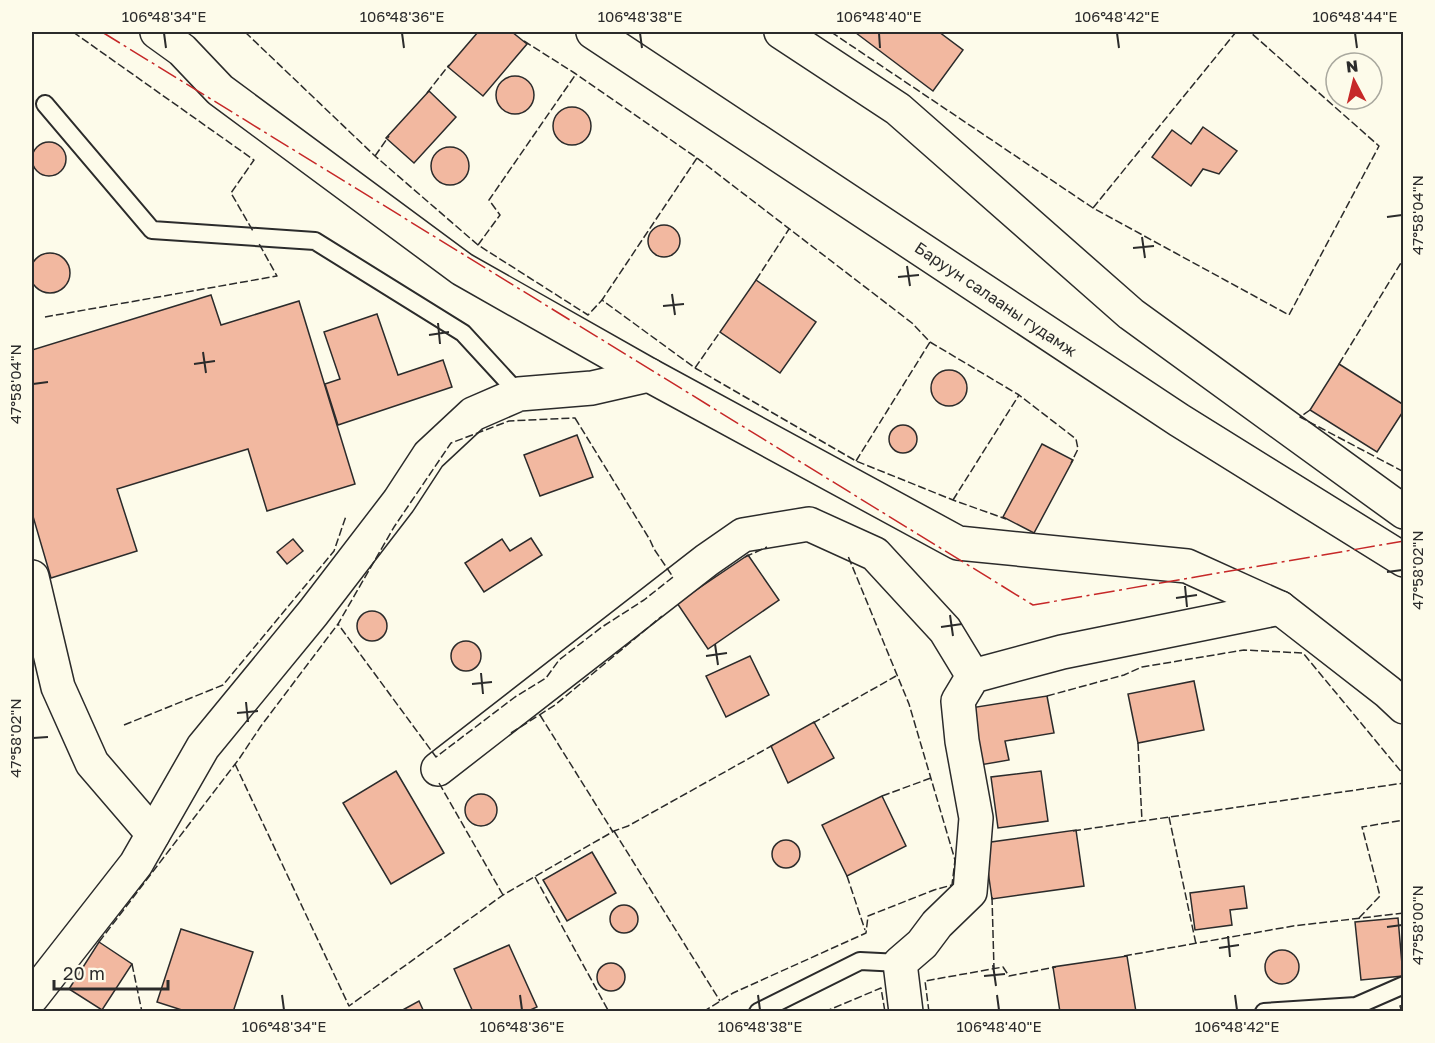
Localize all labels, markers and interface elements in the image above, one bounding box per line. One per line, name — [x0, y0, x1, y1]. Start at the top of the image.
text: 106°48'34"E — [122, 7, 206, 25]
text: 106°48'36"E — [360, 7, 444, 25]
text: 106°48'38"E — [598, 7, 682, 25]
text: 106°48'40"E — [836, 7, 922, 25]
text: 106°48'42"E — [1075, 7, 1159, 25]
text: 106°48'44"E — [1312, 7, 1398, 25]
north arrow — [1324, 51, 1384, 111]
text: N — [1345, 55, 1359, 77]
text: 47°58'04"N — [1408, 175, 1426, 255]
street label: Баруун салааны гудамж — [911, 237, 1081, 361]
text: 47°58'04"N — [6, 344, 24, 424]
text: 47°58'02"N — [1408, 530, 1426, 610]
text: 47°58'02"N — [6, 698, 24, 778]
text: 47°58'00"N — [1408, 885, 1426, 965]
scale bar — [54, 953, 168, 991]
text: 20 m — [63, 962, 105, 984]
text: 106°48'34"E — [242, 1017, 326, 1035]
text: 106°48'36"E — [480, 1017, 564, 1035]
text: 106°48'38"E — [718, 1017, 802, 1035]
text: 106°48'40"E — [956, 1017, 1042, 1035]
text: 106°48'42"E — [1195, 1017, 1279, 1035]

